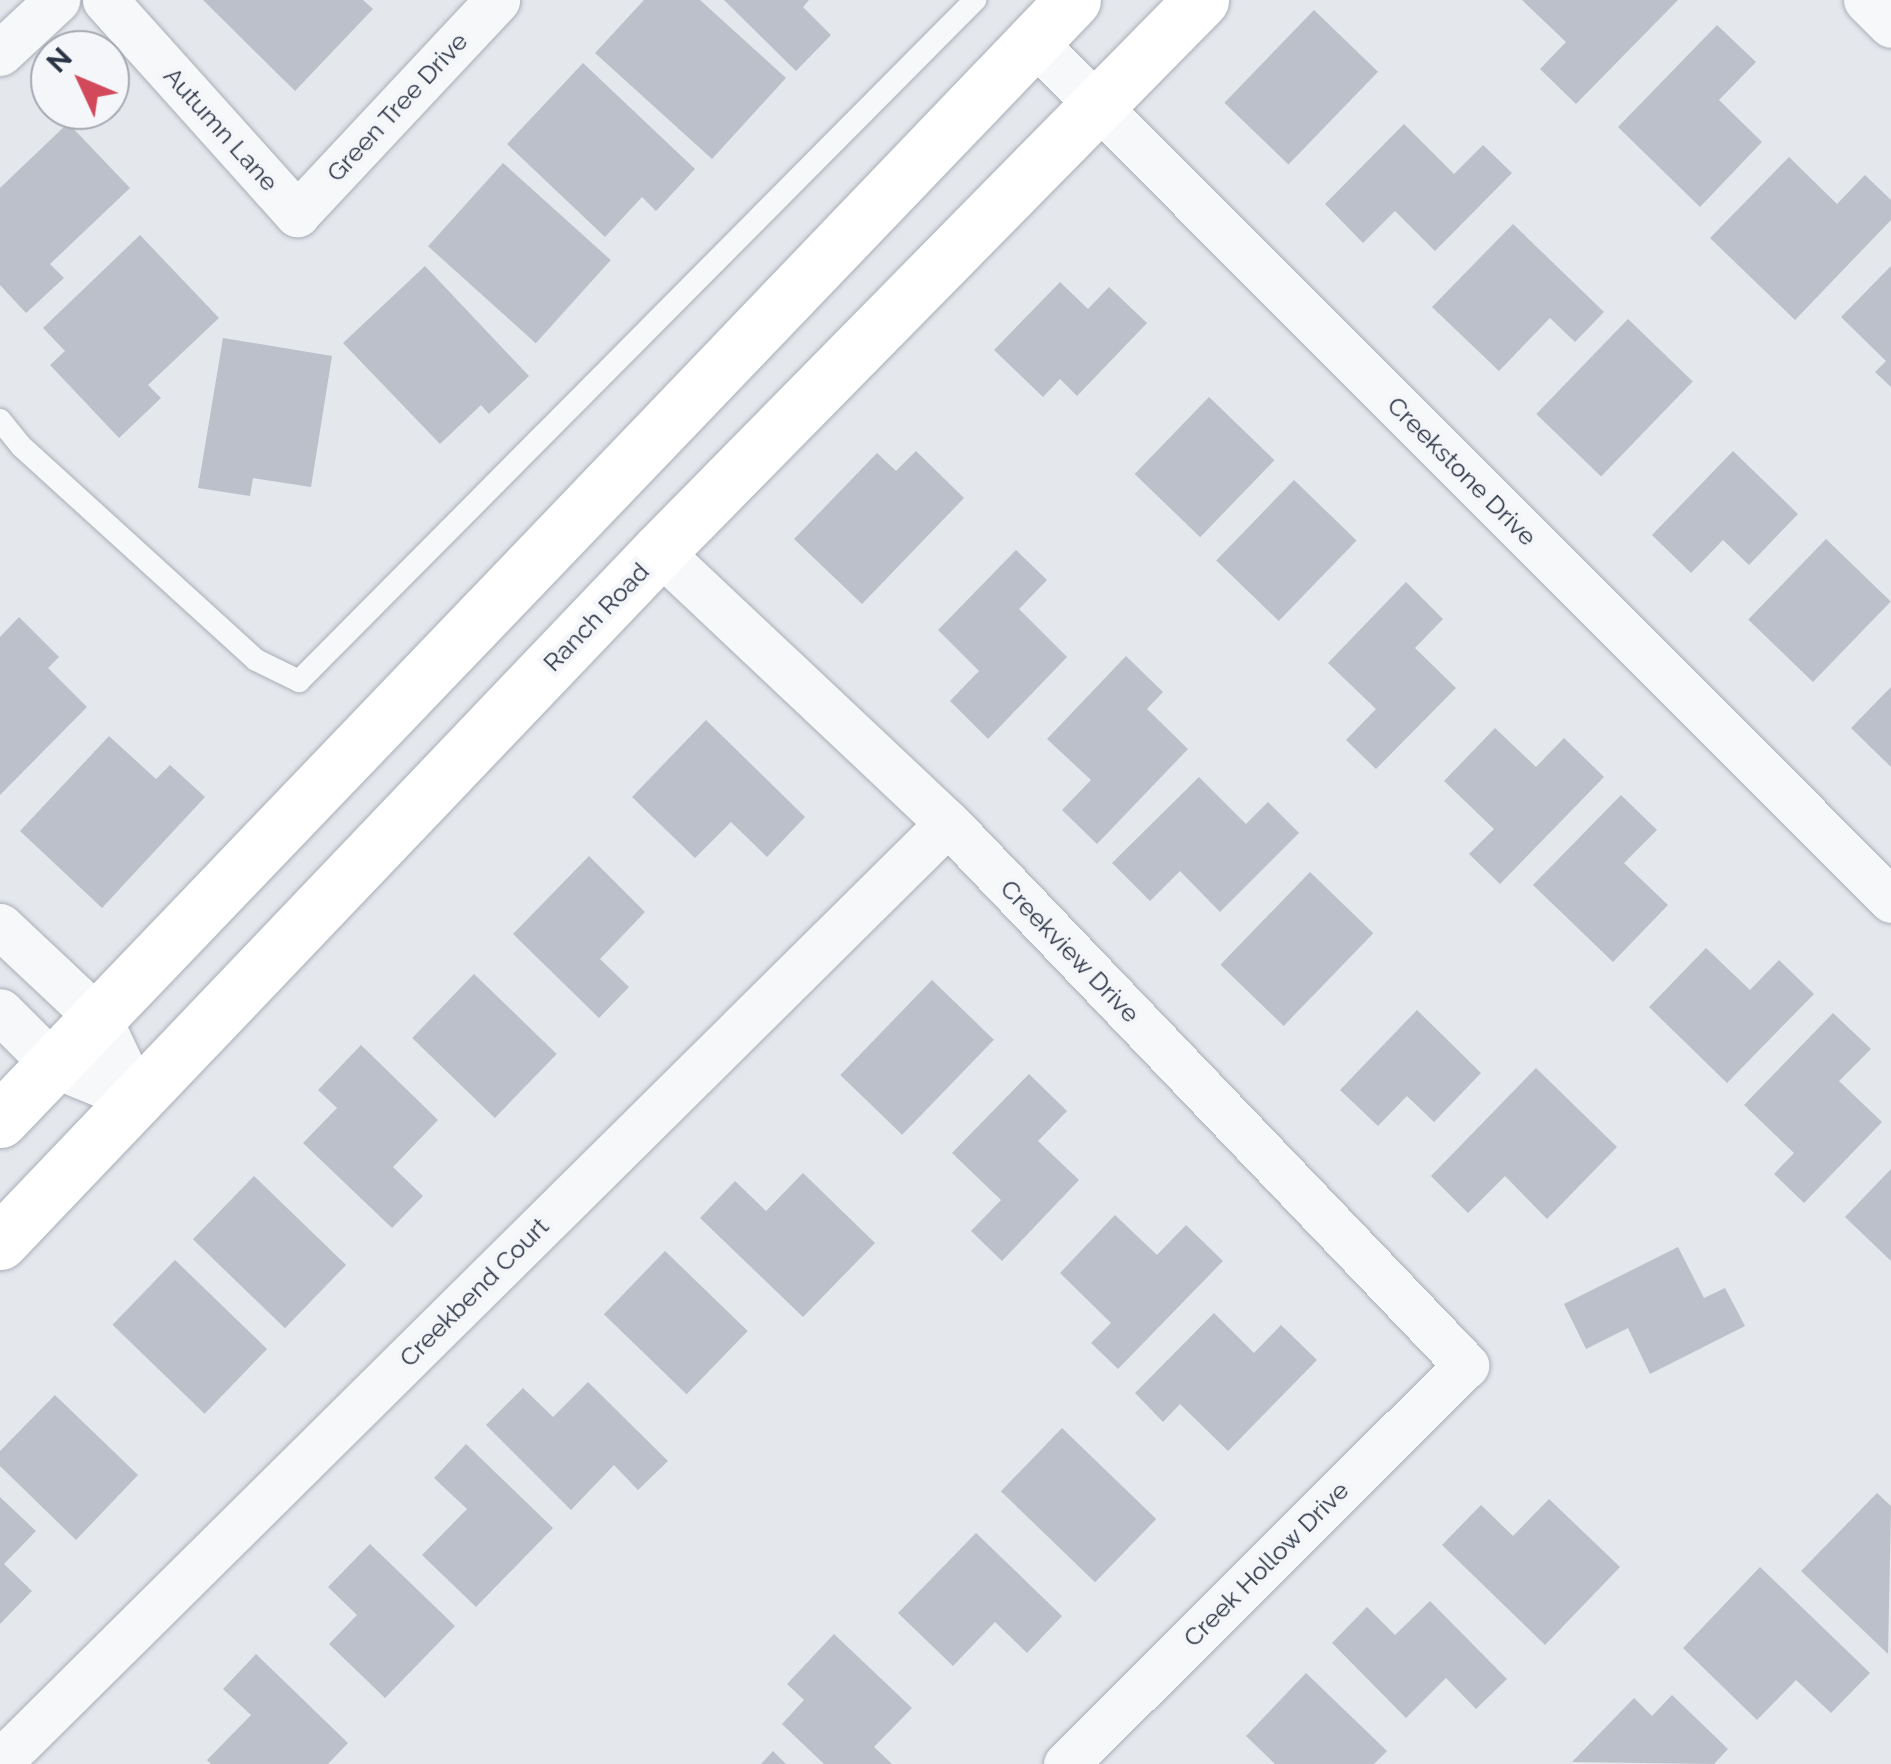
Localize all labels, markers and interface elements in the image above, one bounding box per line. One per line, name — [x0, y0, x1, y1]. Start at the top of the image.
street label: Green Tree Drive — [320, 26, 474, 188]
north arrow — [30, 30, 130, 130]
text: N — [40, 41, 79, 79]
street label: Autumn Lane — [158, 61, 284, 197]
street label: Creekstone Drive — [1381, 390, 1543, 552]
street label: Ranch Road — [537, 557, 655, 677]
street label: Creekview Drive — [994, 873, 1146, 1029]
street label: Creekbend Court — [393, 1211, 555, 1373]
street label: Creek Hollow Drive — [1177, 1475, 1355, 1653]

